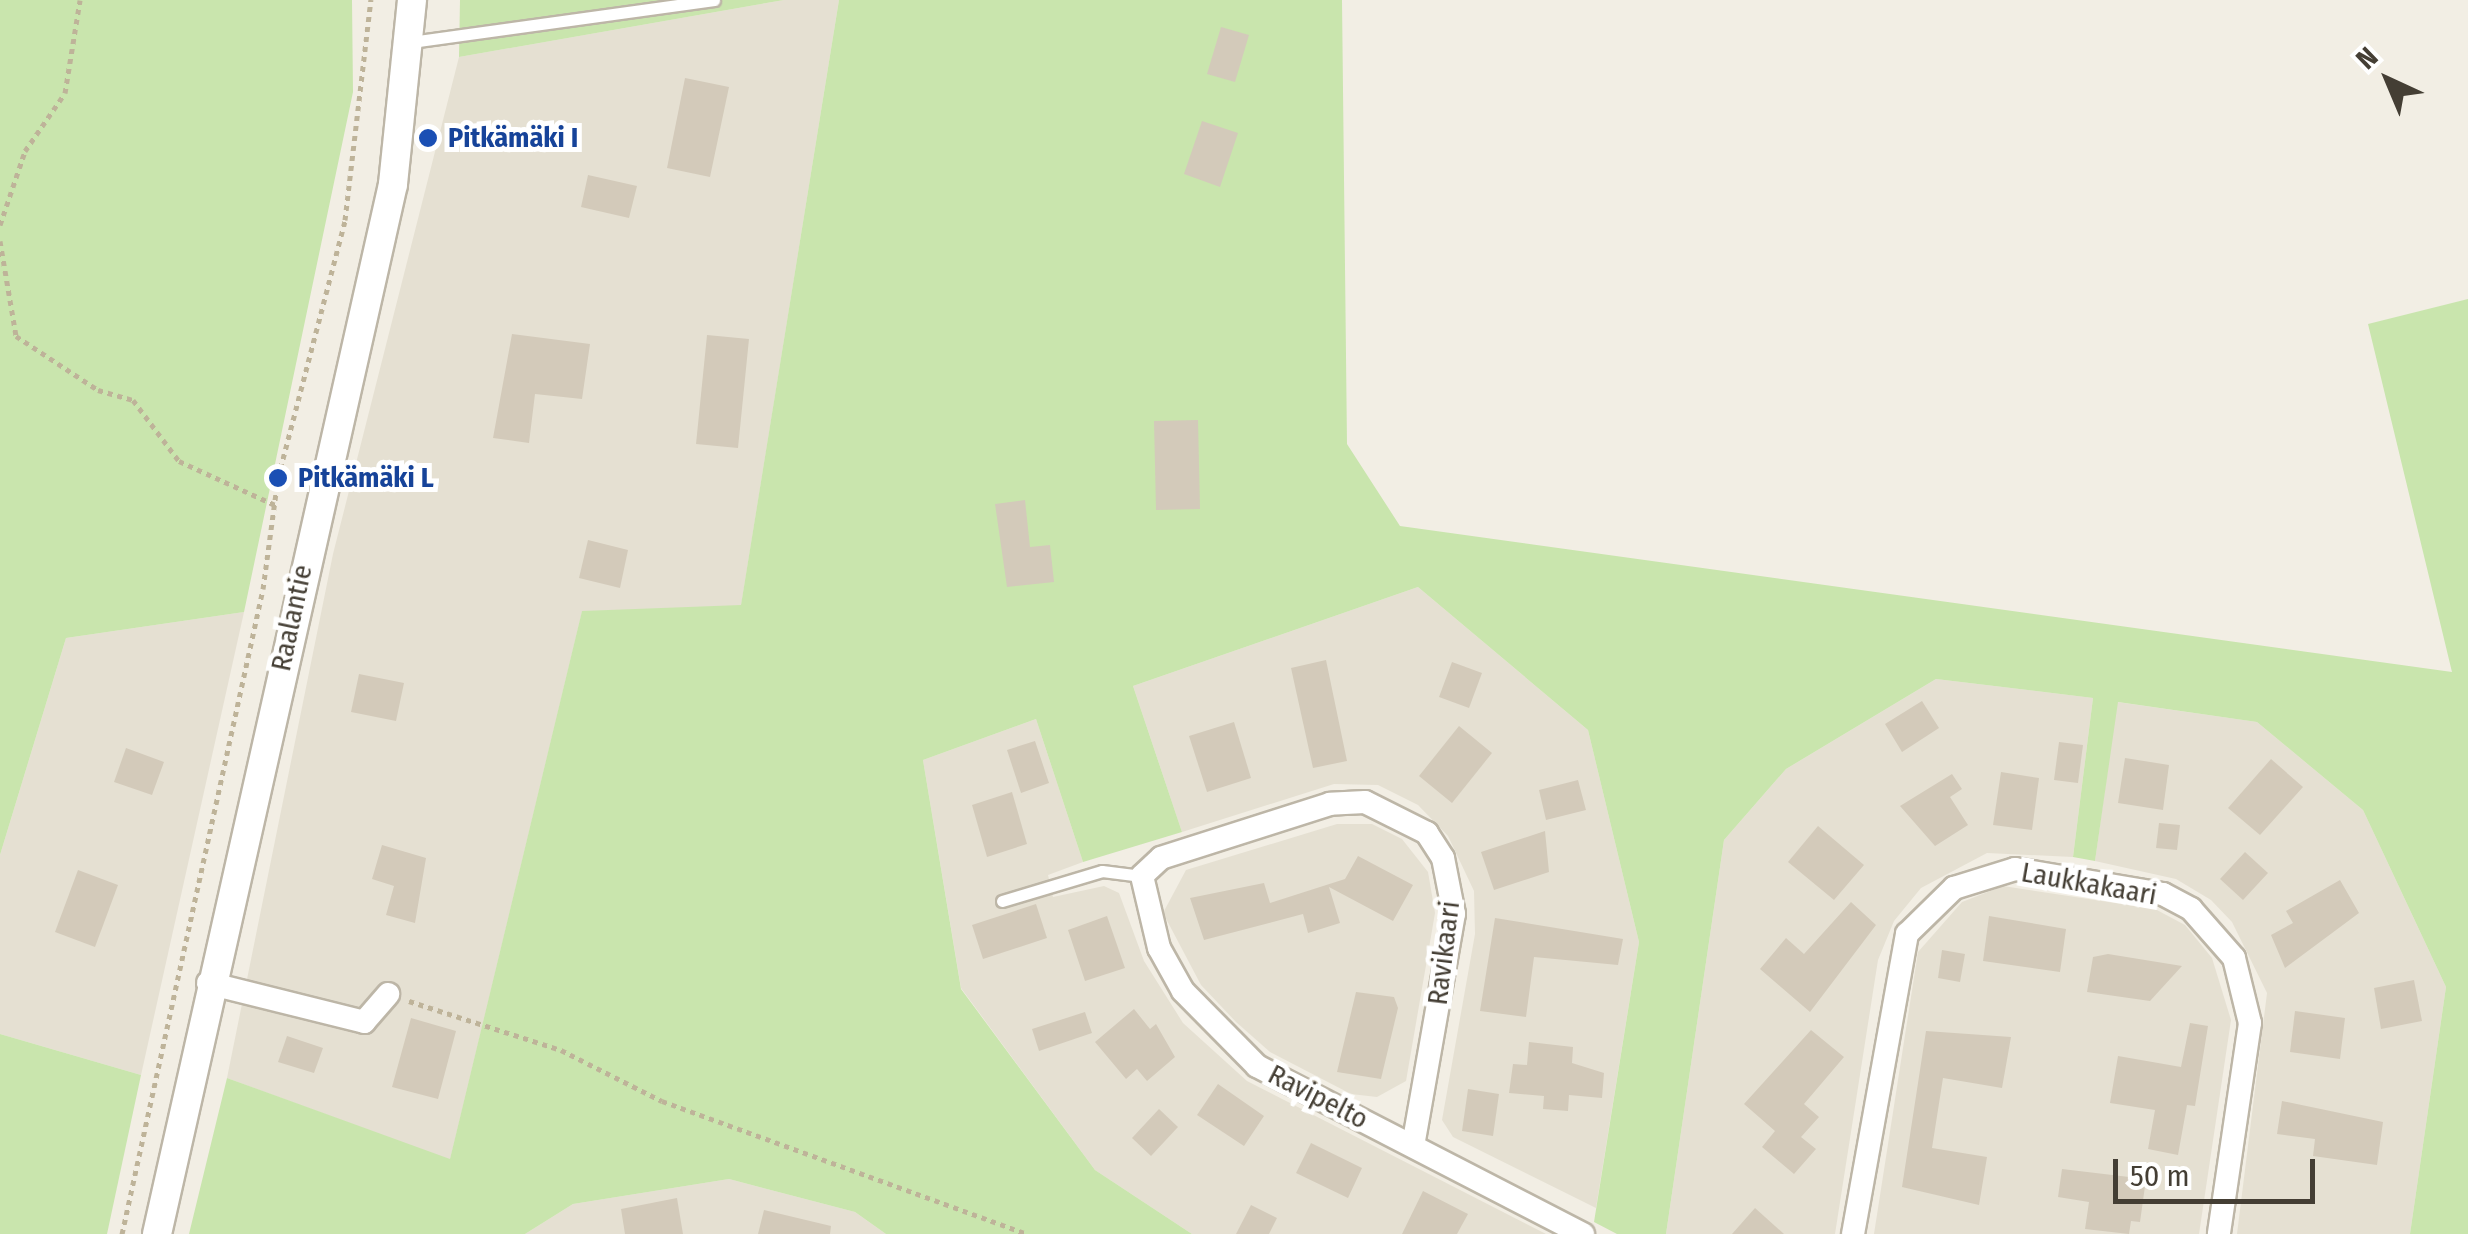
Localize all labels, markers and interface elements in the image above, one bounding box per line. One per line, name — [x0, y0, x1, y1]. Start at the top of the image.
north arrow — [2338, 30, 2438, 130]
text: N — [2349, 40, 2384, 76]
place label: Pitkämäki I — [448, 121, 578, 155]
marker: Pitkämäki I — [417, 127, 439, 149]
place label: Pitkämäki L — [298, 461, 434, 495]
marker: Pitkämäki L — [267, 467, 289, 489]
street label: Raalantie — [264, 562, 320, 674]
street label: Laukkakaari — [2019, 856, 2159, 912]
street label: Ravikaari — [1421, 899, 1467, 1007]
street label: Ravipelto — [1263, 1058, 1373, 1136]
scale bar — [2118, 1139, 2320, 1201]
text: 50 m — [2130, 1158, 2190, 1194]

